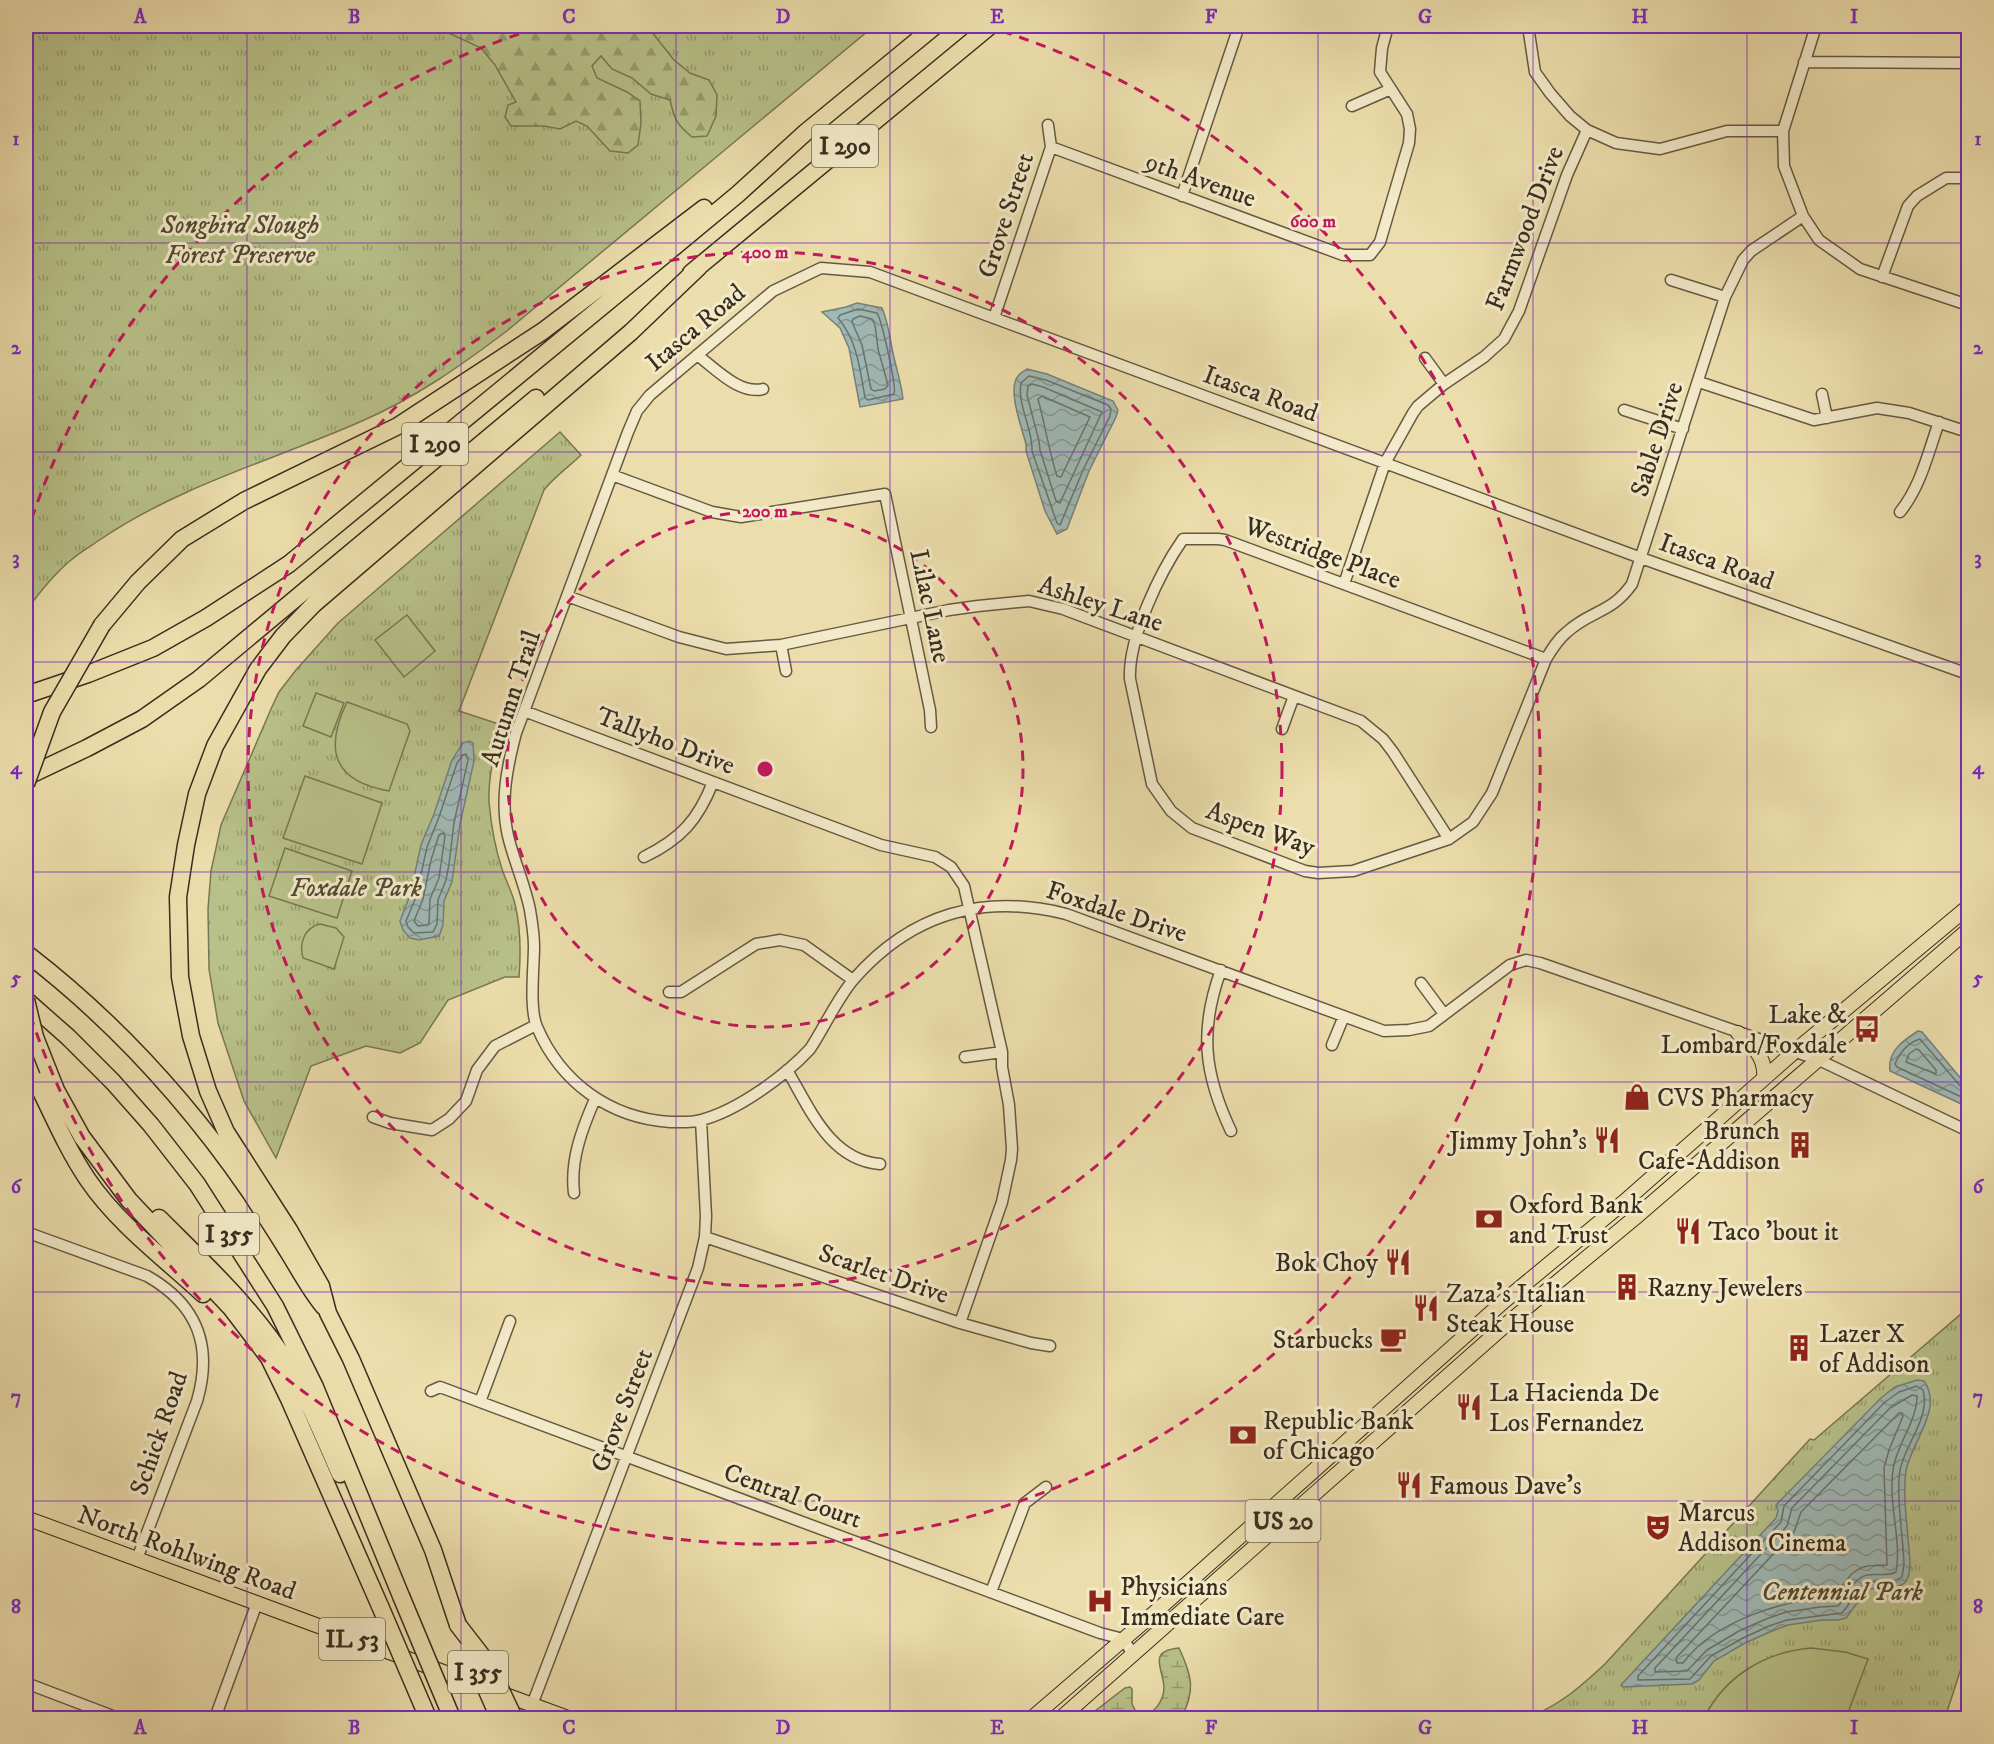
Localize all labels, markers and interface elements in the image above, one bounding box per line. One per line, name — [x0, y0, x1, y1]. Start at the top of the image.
text: A — [133, 5, 148, 30]
text: B — [348, 5, 360, 30]
text: C — [562, 5, 576, 30]
text: D — [776, 5, 791, 30]
text: E — [990, 5, 1004, 30]
text: F — [1205, 5, 1218, 30]
text: G — [1418, 5, 1432, 30]
text: H — [1632, 5, 1649, 30]
text: I — [1850, 5, 1858, 30]
road number: I 290 — [812, 125, 878, 167]
text: 1 — [12, 127, 20, 152]
text: 1 — [1974, 127, 1982, 152]
street label: Farmwood Drive — [1479, 142, 1572, 315]
street label: 9th Avenue — [1139, 144, 1260, 216]
street label: Grove Street — [971, 149, 1042, 282]
park label: Songbird Slough Forest Preserve — [160, 209, 320, 272]
text: 600 m — [1290, 211, 1337, 233]
text: 400 m — [740, 242, 789, 264]
street label: Itasca Road — [639, 277, 753, 379]
text: 2 — [11, 336, 22, 361]
text: 2 — [1973, 336, 1984, 361]
street label: Itasca Road — [1198, 358, 1323, 430]
street label: Sable Drive — [1623, 378, 1691, 501]
road number: I 290 — [402, 423, 468, 465]
text: 200 m — [742, 501, 788, 523]
street label: Westridge Place — [1239, 509, 1405, 597]
street label: Itasca Road — [1654, 526, 1779, 598]
text: 3 — [12, 546, 20, 571]
text: 3 — [1974, 546, 1982, 571]
street label: Lilac Lane — [901, 547, 958, 666]
street label: Ashley Lane — [1034, 569, 1167, 640]
street label: Autumn Trail — [474, 626, 549, 771]
street label: Tallyho Drive — [592, 700, 739, 783]
text: 4 — [10, 756, 23, 781]
text: 4 — [1972, 756, 1985, 781]
centre of rings — [755, 759, 775, 779]
street label: Aspen Way — [1201, 794, 1320, 865]
park label: Foxdale Park — [290, 872, 422, 905]
street label: Foxdale Drive — [1042, 874, 1191, 951]
text: 5 — [10, 966, 21, 991]
text: 5 — [1972, 966, 1983, 991]
place label: Lake & Lombard/Foxdale — [1660, 999, 1847, 1062]
bus stop icon: Lake & Lombard/Foxdale — [1852, 1014, 1882, 1044]
shop icon: CVS Pharmacy — [1622, 1082, 1652, 1112]
place label: CVS Pharmacy — [1657, 1082, 1814, 1115]
place label: Brunch Cafe-Addison — [1638, 1115, 1780, 1178]
place label: Jimmy John's — [1447, 1125, 1587, 1158]
restaurant icon: Jimmy John's — [1592, 1125, 1622, 1155]
building icon: Brunch Cafe-Addison — [1785, 1130, 1815, 1160]
text: 6 — [11, 1175, 23, 1200]
text: 6 — [1973, 1175, 1985, 1200]
place label: Oxford Bank and Trust — [1509, 1189, 1643, 1252]
bank icon: Oxford Bank and Trust — [1474, 1204, 1504, 1234]
road number: I 355 — [199, 1213, 259, 1255]
restaurant icon: Taco 'bout it — [1673, 1216, 1703, 1246]
place label: Taco 'bout it — [1708, 1216, 1839, 1249]
street label: Scarlet Drive — [814, 1237, 953, 1312]
place label: Bok Choy — [1275, 1247, 1379, 1280]
restaurant icon: Bok Choy — [1383, 1247, 1413, 1277]
building icon: Razny Jewelers — [1612, 1272, 1642, 1302]
place label: Razny Jewelers — [1647, 1272, 1803, 1305]
place label: Zaza's Italian Steak House — [1446, 1278, 1586, 1341]
restaurant icon: Zaza's Italian Steak House — [1411, 1293, 1441, 1323]
place label: Lazer X of Addison — [1819, 1318, 1930, 1381]
place label: Starbucks — [1273, 1324, 1373, 1357]
cafe icon: Starbucks — [1378, 1324, 1408, 1354]
building icon: Lazer X of Addison — [1784, 1333, 1814, 1363]
street label: Grove Street — [584, 1344, 661, 1477]
street label: Schick Road — [123, 1367, 196, 1500]
place label: La Hacienda De Los Fernandez — [1489, 1377, 1659, 1440]
text: 7 — [11, 1385, 21, 1410]
text: 7 — [1973, 1385, 1983, 1410]
restaurant icon: La Hacienda De Los Fernandez — [1454, 1392, 1484, 1422]
place label: Republic Bank of Chicago — [1263, 1405, 1414, 1468]
bank icon: Republic Bank of Chicago — [1228, 1420, 1258, 1450]
street label: Central Court — [719, 1456, 866, 1537]
restaurant icon: Famous Dave's — [1394, 1470, 1424, 1500]
place label: Famous Dave's — [1429, 1470, 1582, 1503]
place label: Marcus Addison Cinema — [1678, 1497, 1846, 1560]
street label: North Rohlwing Road — [73, 1498, 300, 1608]
road number: US 20 — [1246, 1500, 1320, 1542]
theatre icon: Marcus Addison Cinema — [1643, 1512, 1673, 1542]
place label: Physicians Immediate Care — [1120, 1571, 1285, 1634]
park label: Centennial Park — [1761, 1576, 1923, 1609]
hospital icon: Physicians Immediate Care — [1085, 1586, 1115, 1616]
text: 8 — [11, 1595, 21, 1620]
text: 8 — [1973, 1595, 1983, 1620]
road number: IL 53 — [319, 1618, 385, 1660]
road number: I 355 — [448, 1651, 508, 1693]
text: A — [133, 1716, 148, 1741]
text: B — [348, 1716, 360, 1741]
text: C — [562, 1716, 576, 1741]
text: D — [776, 1716, 791, 1741]
text: E — [990, 1716, 1004, 1741]
text: F — [1205, 1716, 1218, 1741]
text: G — [1418, 1716, 1432, 1741]
text: H — [1632, 1716, 1649, 1741]
text: I — [1850, 1716, 1858, 1741]

